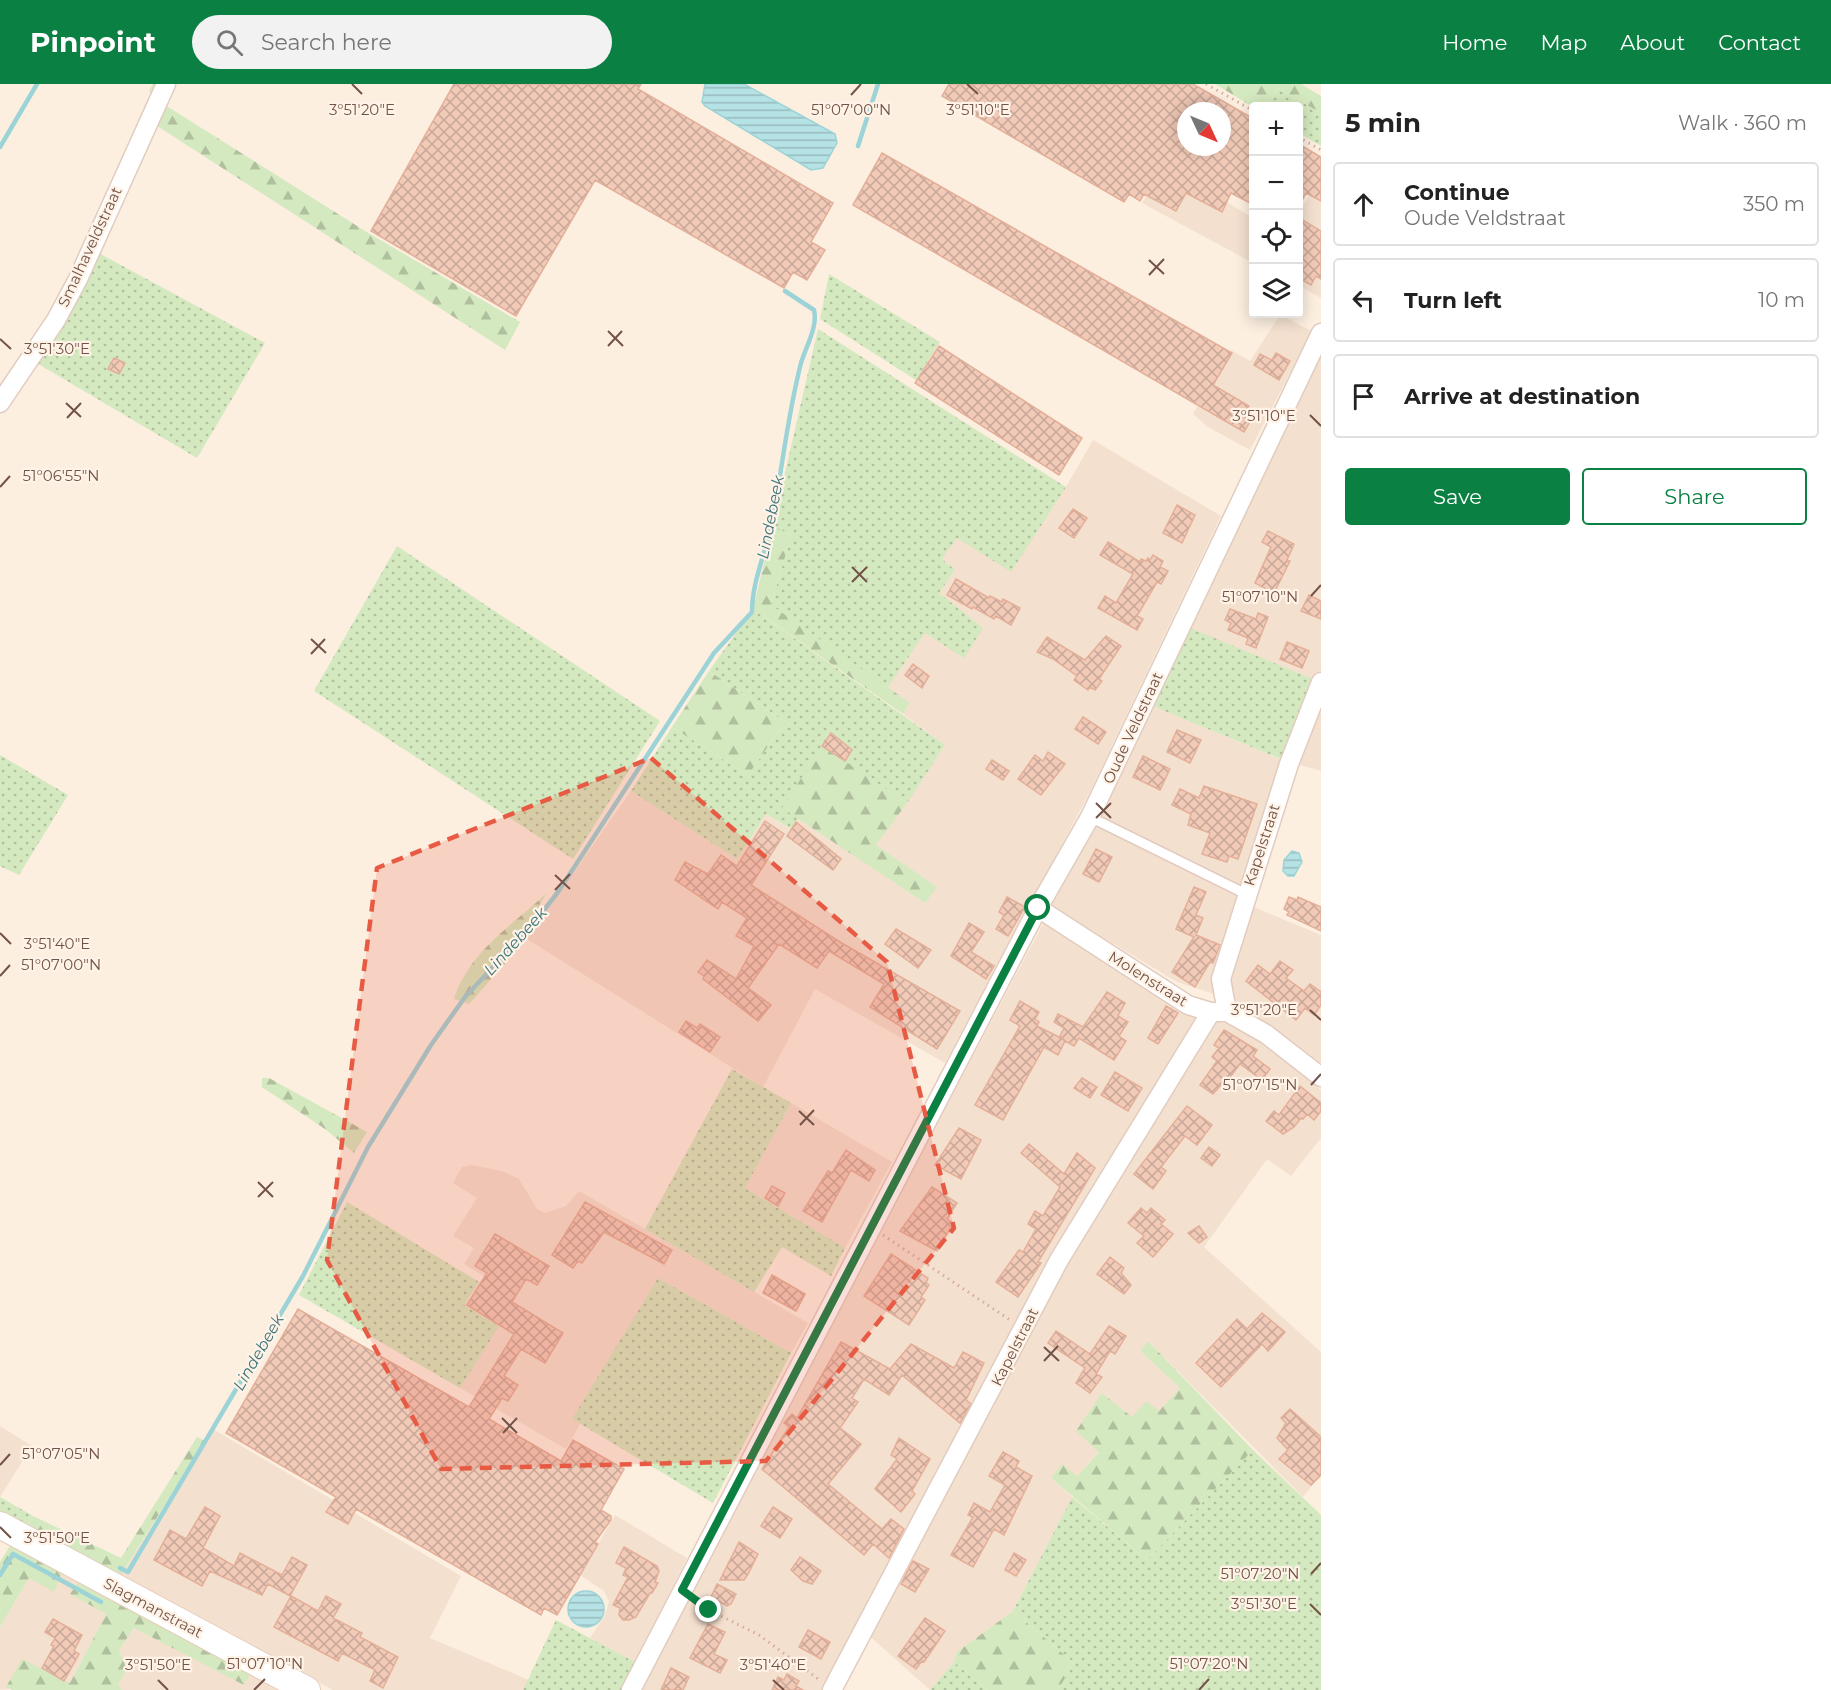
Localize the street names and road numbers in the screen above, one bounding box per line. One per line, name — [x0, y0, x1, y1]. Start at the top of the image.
street label: Smalhaveldstraat — [53, 184, 126, 310]
street label: Oude Veldstraat — [1098, 669, 1167, 787]
street label: Kapelstraat — [1239, 801, 1284, 888]
street label: Molenstraat — [1105, 947, 1191, 1010]
street label: Kapelstraat — [987, 1305, 1042, 1389]
street label: Slagmanstraat — [100, 1573, 206, 1642]

